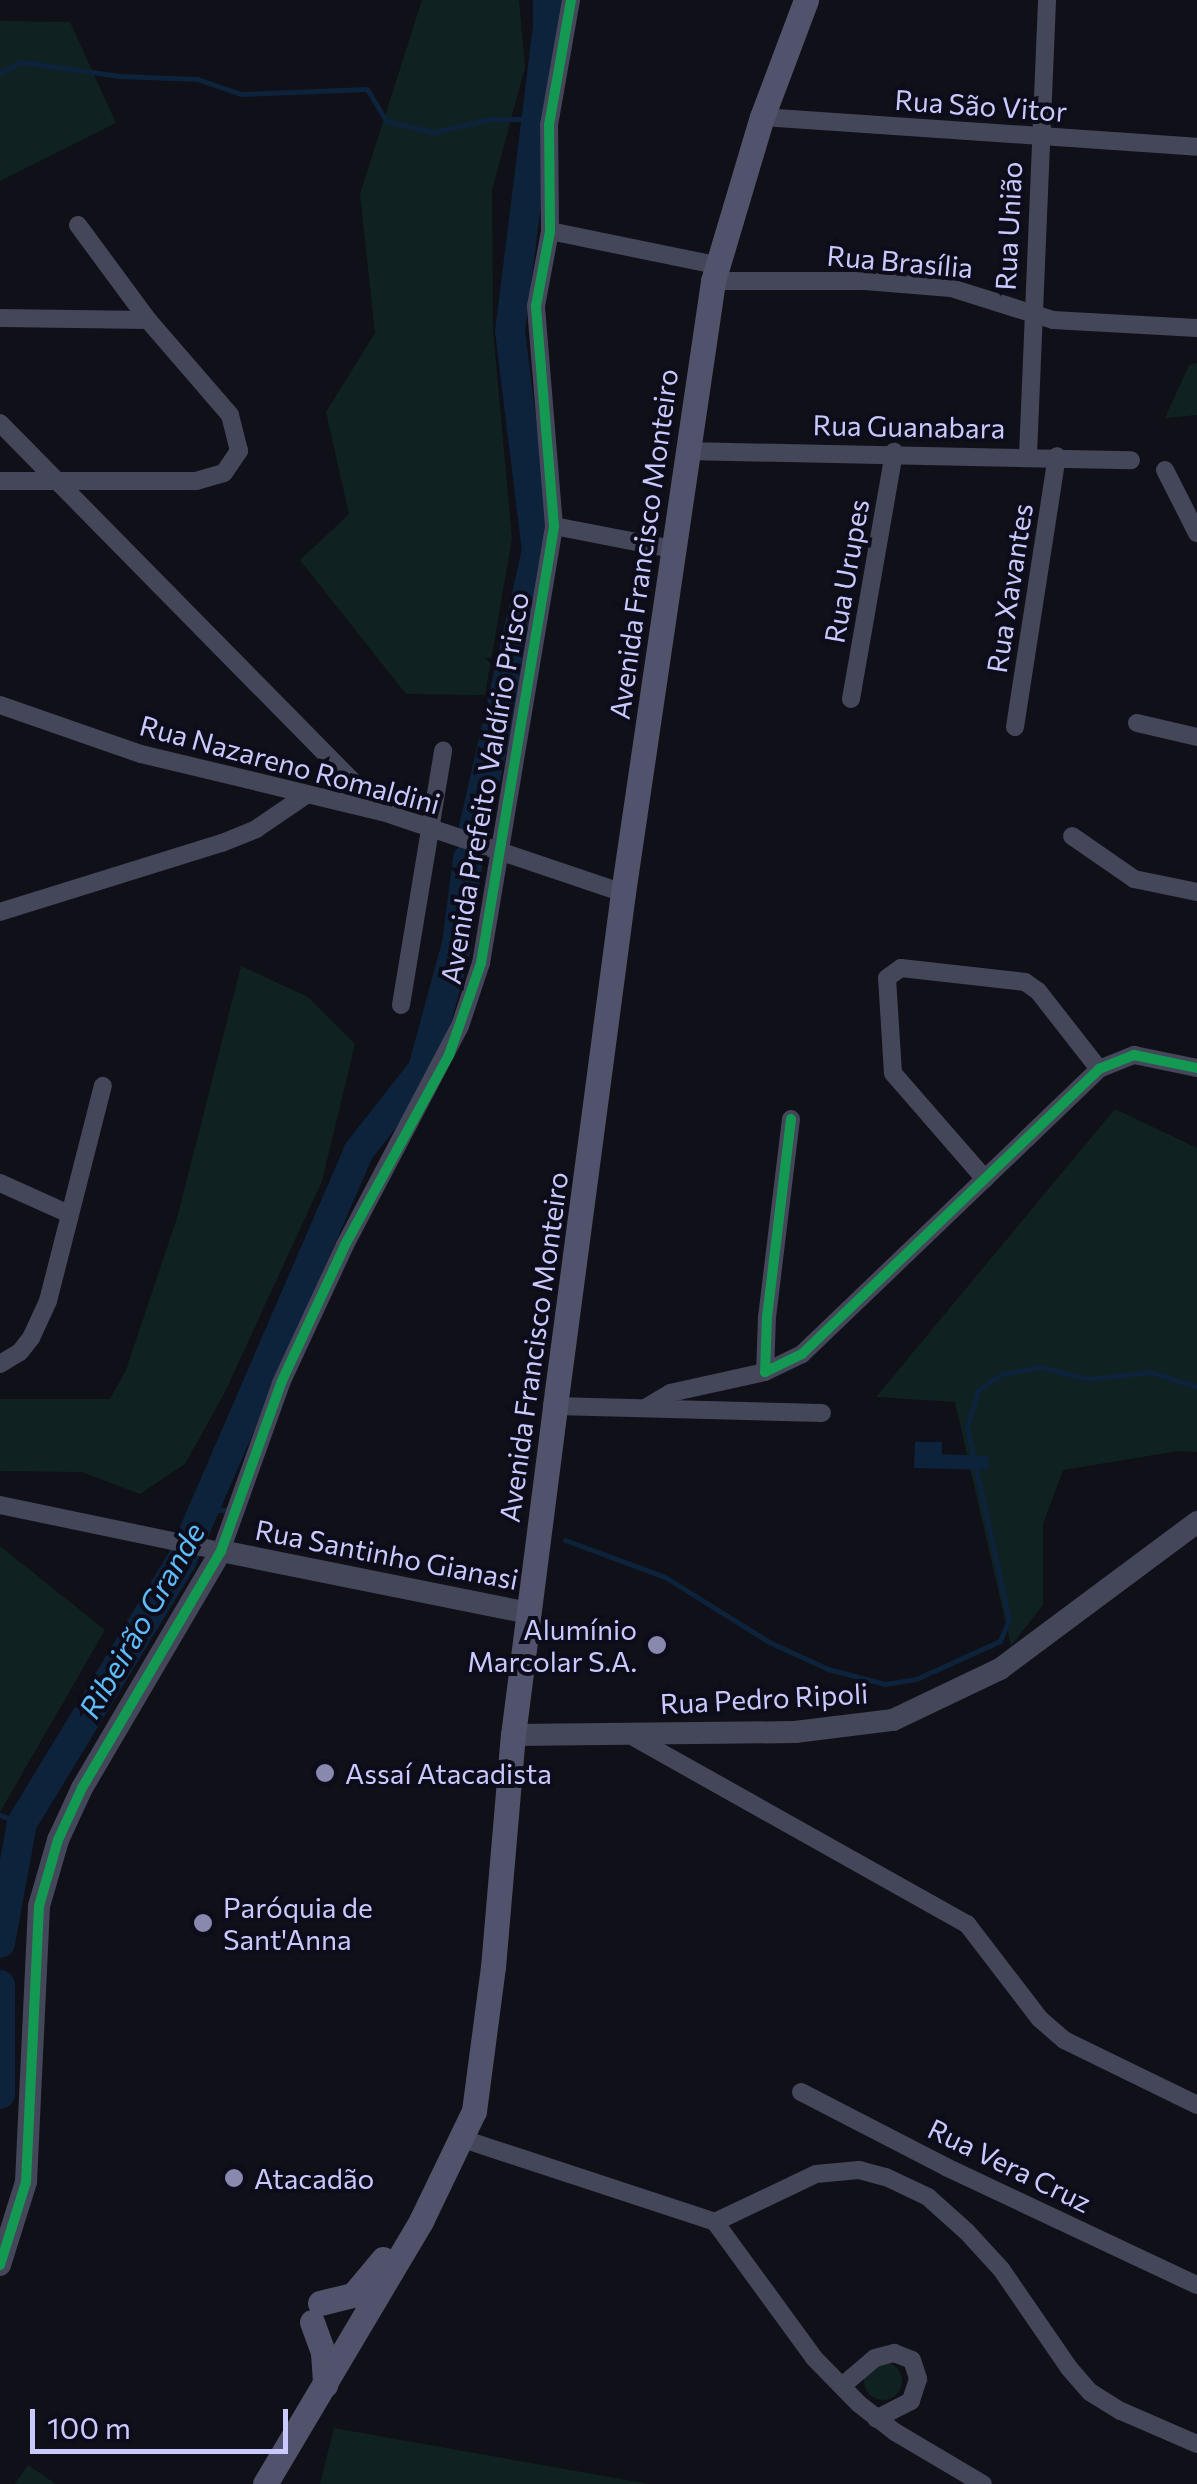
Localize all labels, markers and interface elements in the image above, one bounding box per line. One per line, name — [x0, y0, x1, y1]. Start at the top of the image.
street label: Rua São Vitor — [894, 82, 1068, 128]
street label: Rua União — [988, 161, 1028, 291]
street label: Rua Brasília — [825, 238, 975, 284]
street label: Avenida Francisco Monteiro — [602, 367, 684, 721]
street label: Rua Guanabara — [812, 408, 1006, 444]
street label: Rua Urupes — [817, 496, 875, 646]
street label: Rua Xavantes — [979, 501, 1039, 675]
street label: Avenida Prefeito Valdírio Prisco — [433, 589, 535, 987]
street label: Rua Nazareno Romaldini — [136, 708, 444, 820]
street label: Avenida Francisco Monteiro — [492, 1170, 574, 1524]
street label: Rua Santinho Gianasi — [253, 1512, 521, 1596]
water label: Ribeirão Grande — [70, 1516, 212, 1724]
place label: Alumínio Marcolar S.A. — [467, 1612, 637, 1678]
marker: Alumínio Marcolar S.A. — [646, 1634, 668, 1656]
street label: Rua Pedro Ripoli — [659, 1676, 869, 1720]
place label: Assaí Atacadista — [345, 1756, 552, 1790]
marker: Assaí Atacadista — [314, 1762, 336, 1784]
place label: Paróquia de Sant'Anna — [223, 1890, 373, 1956]
marker: Paróquia de Sant'Anna — [192, 1912, 214, 1934]
street label: Rua Vera Cruz — [923, 2111, 1097, 2219]
place label: Atacadão — [254, 2161, 374, 2195]
marker: Atacadão — [223, 2167, 245, 2189]
scale bar — [35, 2389, 292, 2451]
text: 100 m — [47, 2408, 131, 2445]

